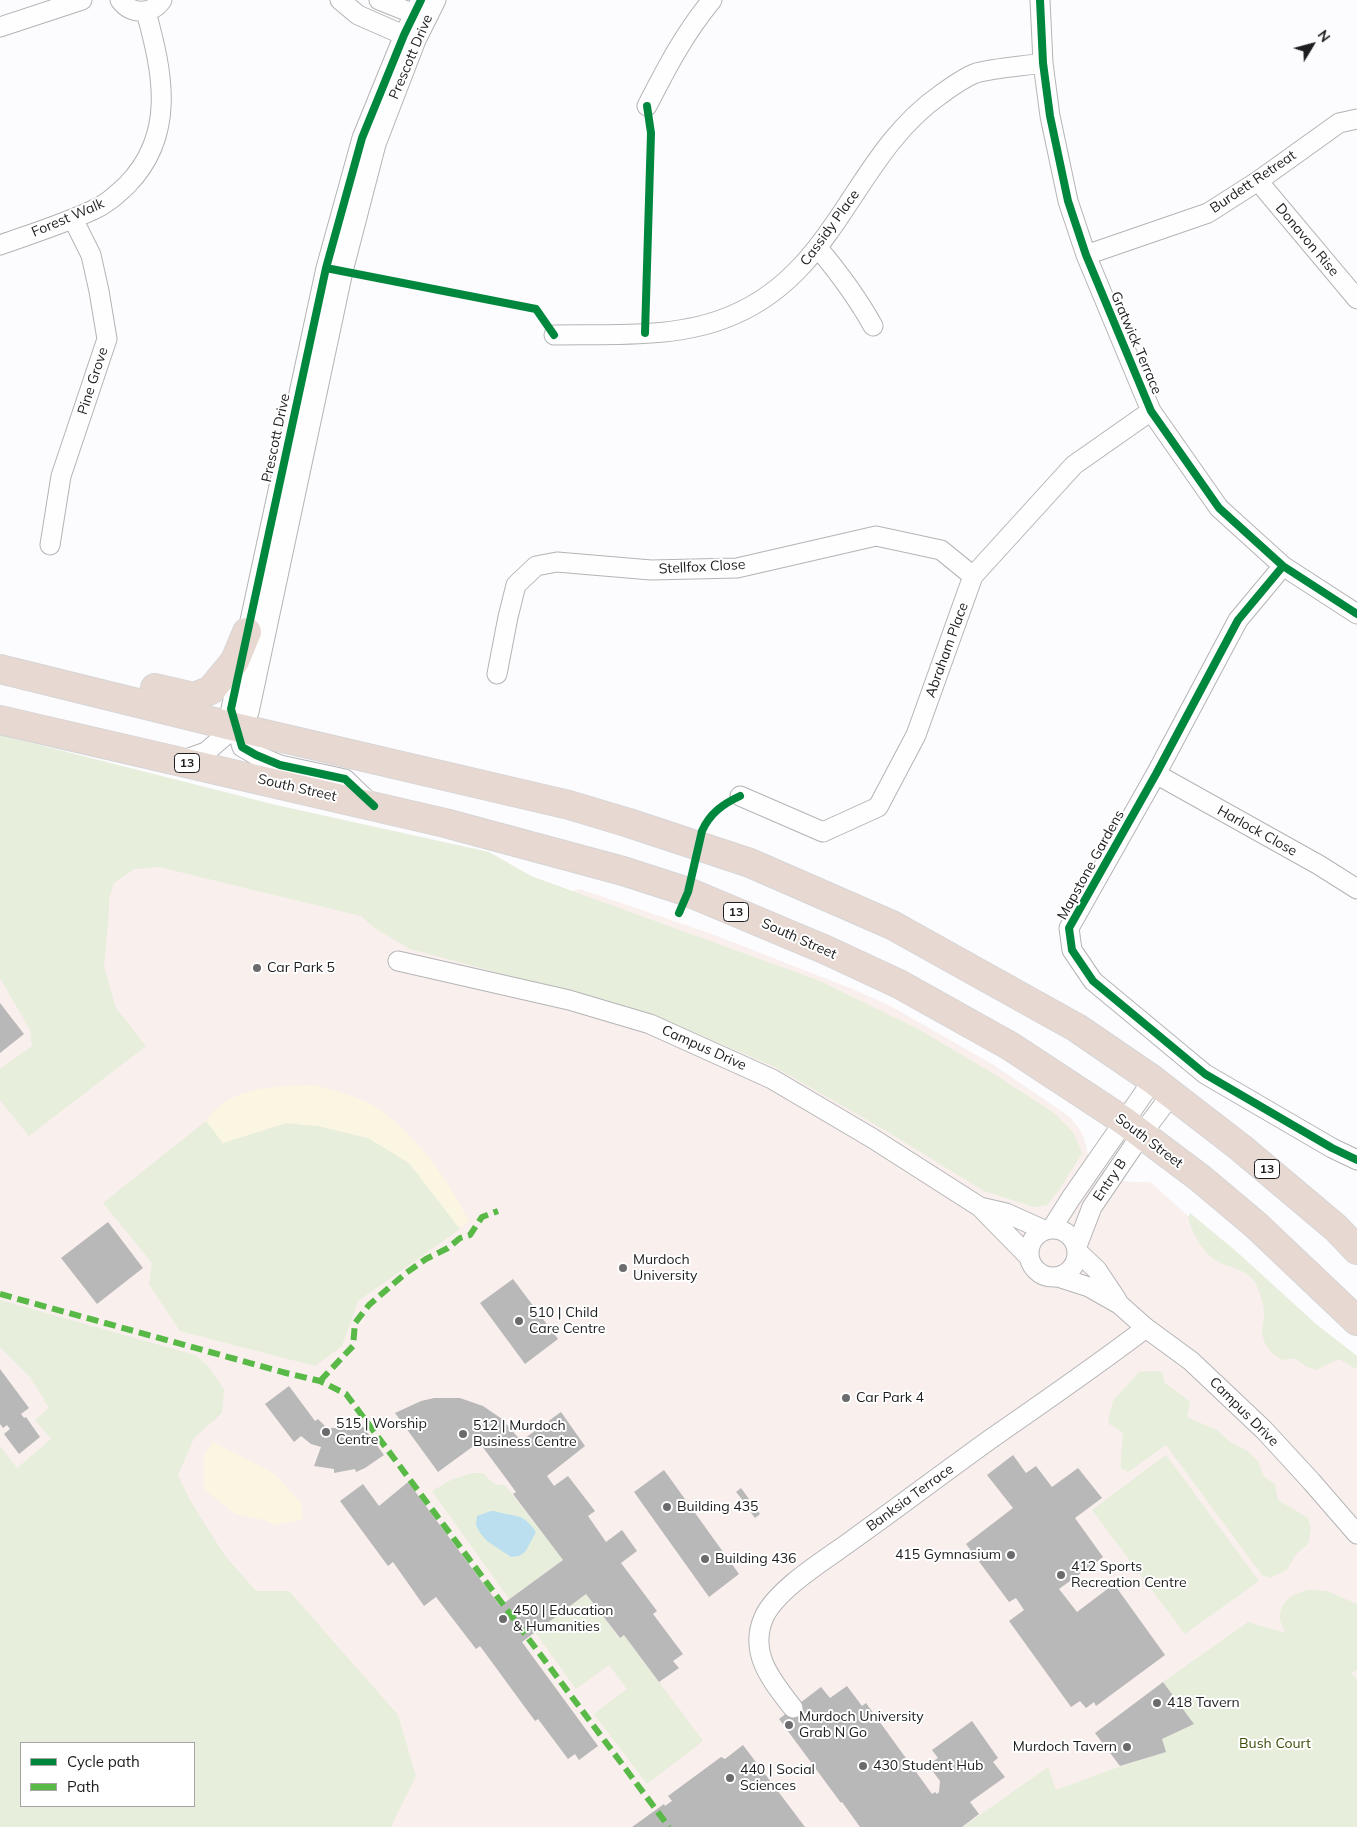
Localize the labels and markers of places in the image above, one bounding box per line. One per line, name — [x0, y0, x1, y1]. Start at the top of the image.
place label: Car Park 5 — [267, 960, 335, 976]
marker: Car Park 5 — [251, 962, 263, 974]
place label: Murdoch University — [633, 1252, 697, 1284]
marker: Murdoch University — [617, 1262, 629, 1274]
place label: 510 | Child Care Centre — [529, 1305, 605, 1338]
marker: 510 | Child Care Centre — [513, 1315, 525, 1327]
place label: Car Park 4 — [856, 1390, 924, 1406]
marker: Car Park 4 — [840, 1392, 852, 1404]
place label: 515 | Worship Centre — [336, 1416, 427, 1448]
place label: 512 | Murdoch Business Centre — [473, 1418, 577, 1450]
marker: 515 | Worship Centre — [320, 1426, 332, 1438]
marker: 512 | Murdoch Business Centre — [457, 1428, 469, 1440]
place label: Building 435 — [677, 1499, 758, 1515]
marker: Building 435 — [661, 1501, 673, 1513]
place label: 415 Gymnasium — [895, 1547, 1001, 1563]
marker: 415 Gymnasium — [1005, 1549, 1017, 1561]
place label: Building 436 — [715, 1551, 796, 1567]
marker: Building 436 — [699, 1553, 711, 1565]
place label: 412 Sports Recreation Centre — [1071, 1559, 1187, 1591]
marker: 412 Sports Recreation Centre — [1055, 1569, 1067, 1581]
place label: 450 | Education & Humanities — [513, 1603, 614, 1635]
marker: 450 | Education & Humanities — [497, 1613, 509, 1625]
place label: 418 Tavern — [1167, 1695, 1240, 1711]
marker: 418 Tavern — [1151, 1697, 1163, 1709]
place label: Murdoch University Grab N Go — [799, 1709, 924, 1741]
marker: Murdoch University Grab N Go — [783, 1719, 795, 1731]
place label: Murdoch Tavern — [1013, 1739, 1117, 1755]
marker: Murdoch Tavern — [1121, 1741, 1133, 1753]
place label: 430 Student Hub — [873, 1758, 984, 1774]
marker: 430 Student Hub — [857, 1760, 869, 1772]
place label: 440 | Social Sciences — [740, 1762, 815, 1794]
marker: 440 | Social Sciences — [724, 1772, 736, 1784]

